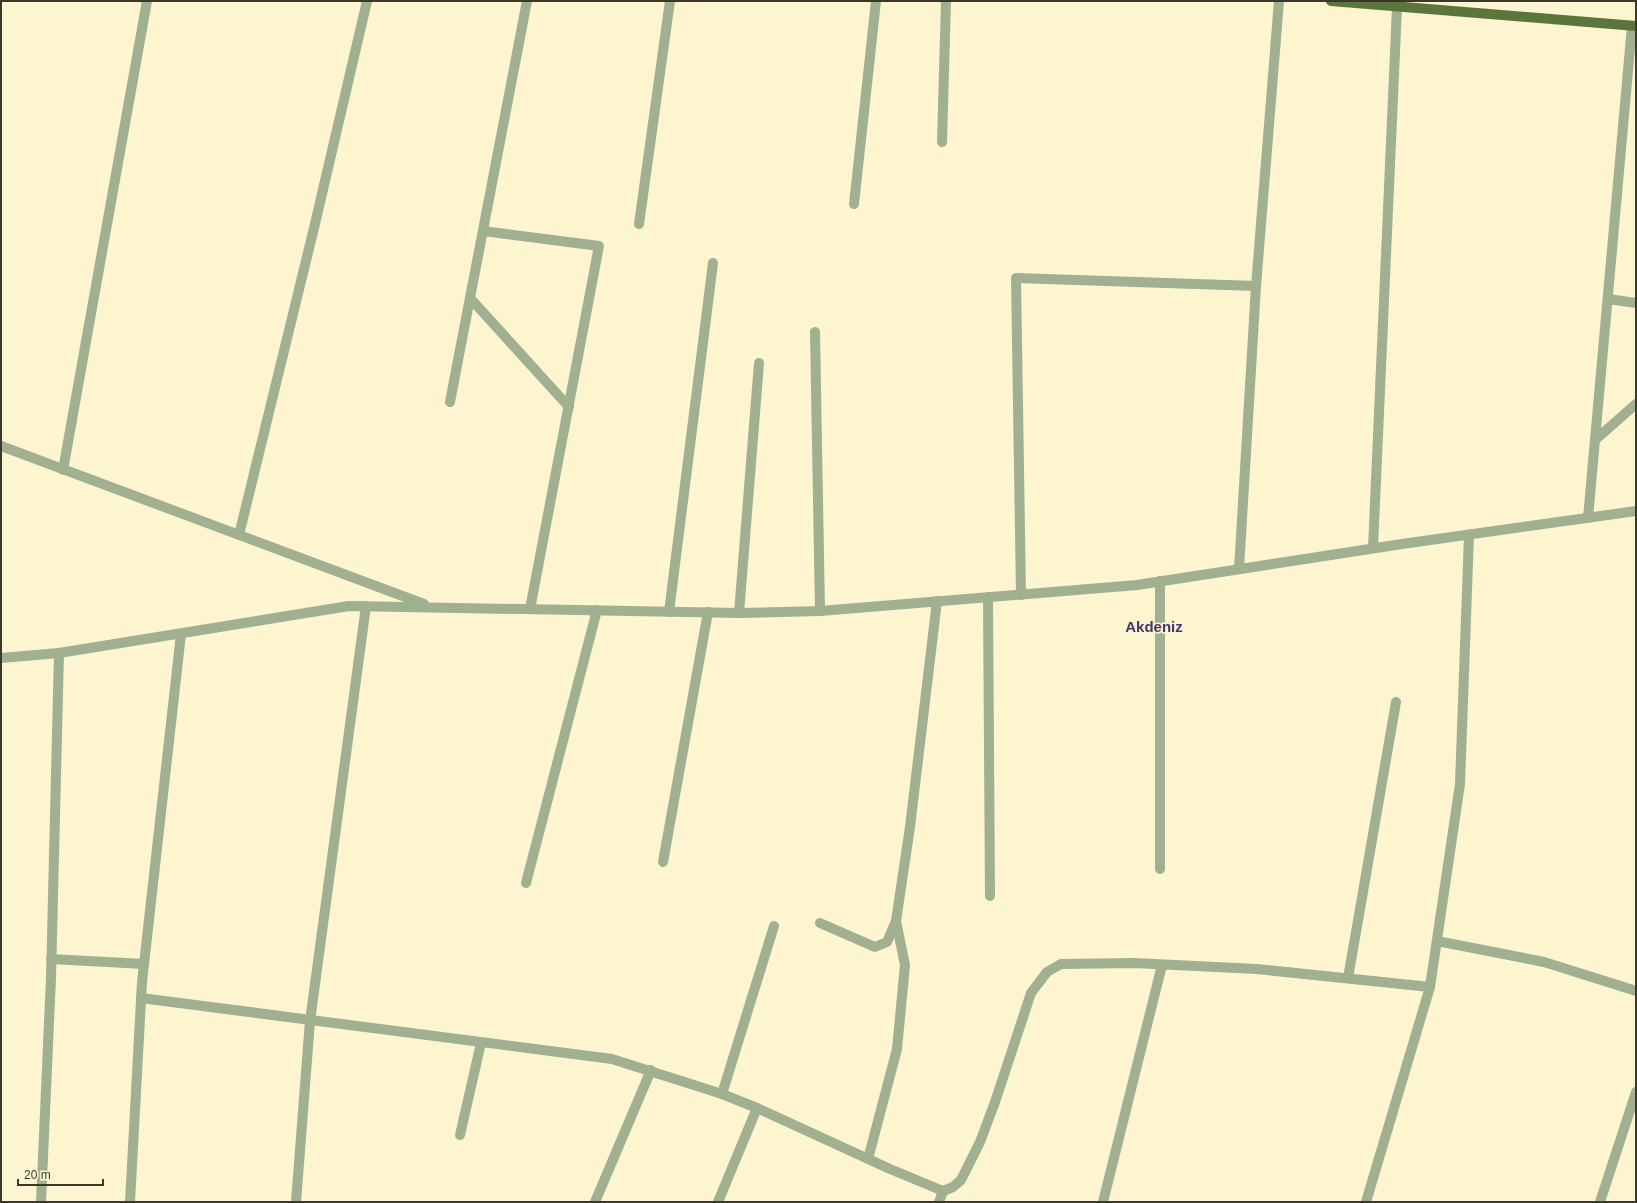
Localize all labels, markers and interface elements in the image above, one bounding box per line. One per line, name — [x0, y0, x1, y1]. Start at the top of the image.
district label: Akdeniz — [1125, 618, 1183, 635]
scale bar — [18, 1161, 103, 1187]
text: 20 m — [24, 1168, 51, 1182]

